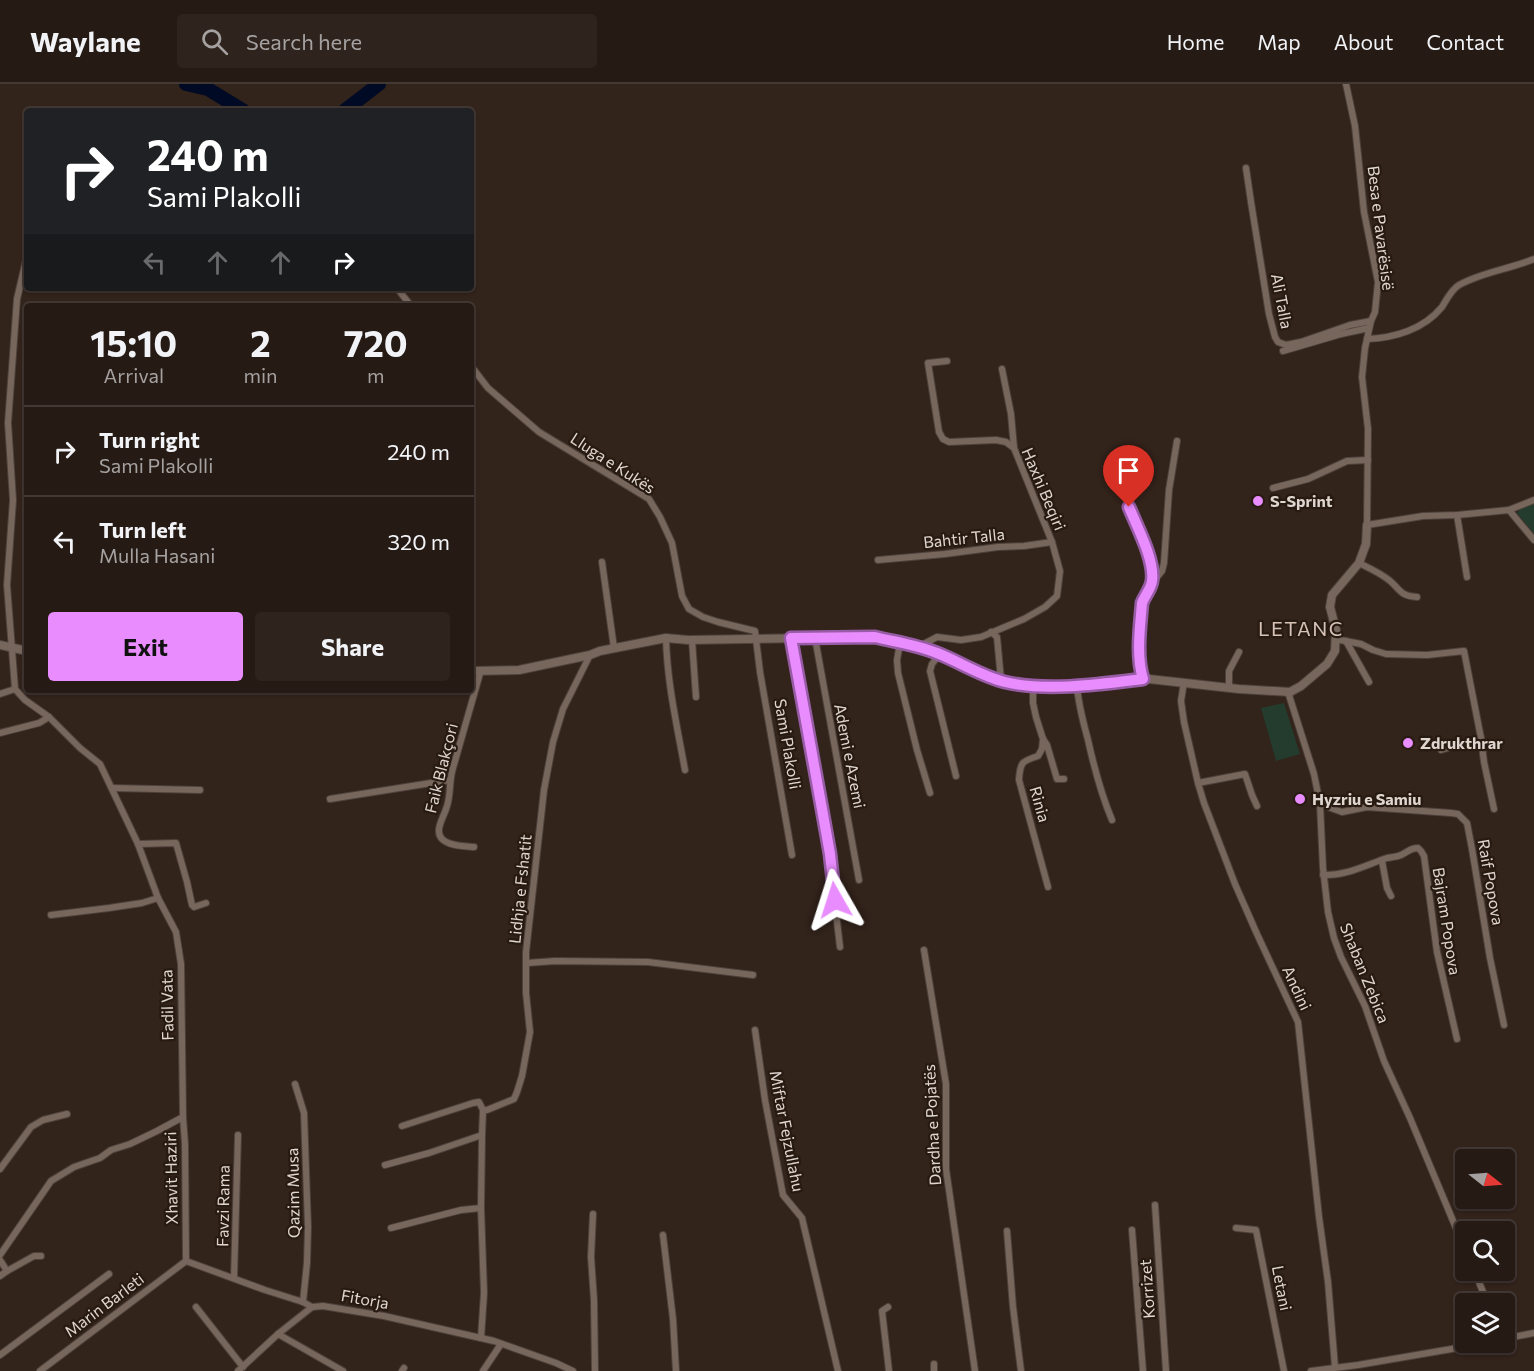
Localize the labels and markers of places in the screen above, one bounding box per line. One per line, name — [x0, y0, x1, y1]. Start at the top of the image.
pin — [1103, 445, 1154, 507]
place label: S-Sprint — [1270, 491, 1333, 510]
marker: S-Sprint — [1251, 494, 1265, 508]
place label: Zdrukthrar — [1420, 733, 1503, 752]
marker: Zdrukthrar — [1401, 736, 1415, 750]
place label: Hyzriu e Samiu — [1312, 789, 1421, 808]
marker: Hyzriu e Samiu — [1293, 792, 1307, 806]

